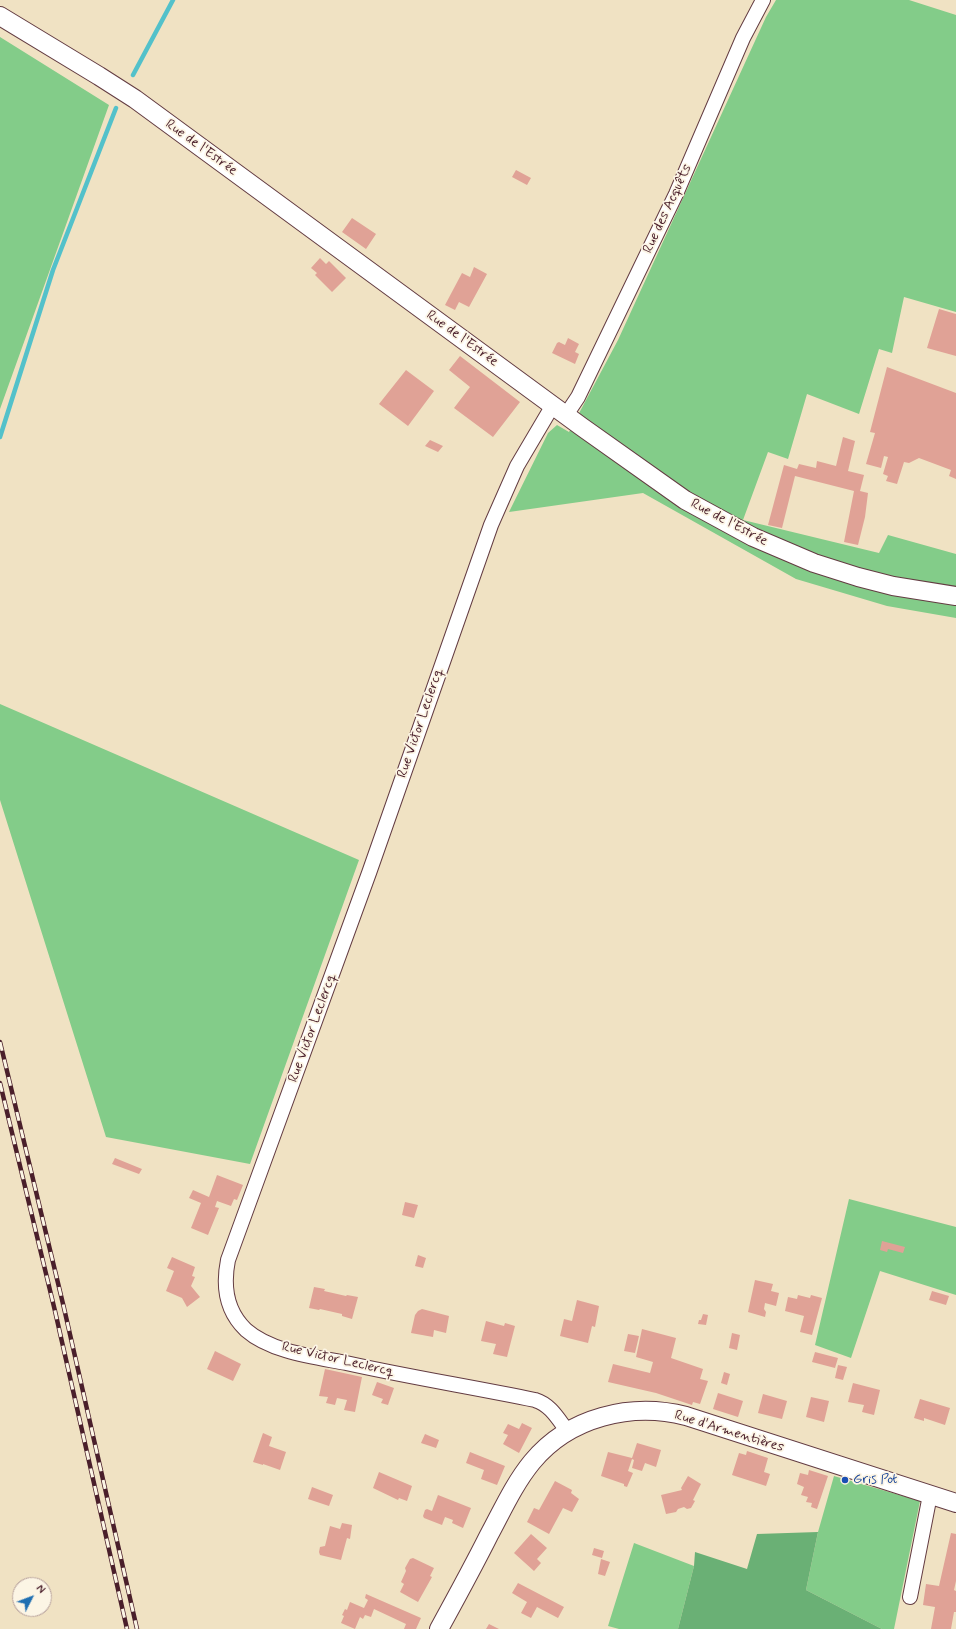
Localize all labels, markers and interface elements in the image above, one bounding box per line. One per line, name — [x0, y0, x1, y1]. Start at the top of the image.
street label: Rue de l'Estrée — [162, 116, 240, 180]
street label: Rue des Acquêts — [640, 162, 696, 256]
street label: Rue de l'Estrée — [423, 307, 501, 371]
street label: Rue de l'Estrée — [688, 496, 770, 550]
street label: Rue Victor Leclercq — [394, 666, 448, 780]
street label: Rue Victor Leclercq — [285, 971, 341, 1085]
street label: Rue Victor Leclercq — [280, 1339, 396, 1381]
street label: Rue d'Armentières — [672, 1407, 786, 1457]
place label: Gris Pot — [853, 1472, 897, 1488]
marker: Gris Pot — [840, 1475, 850, 1485]
north arrow — [12, 1577, 52, 1617]
text: N — [33, 1582, 48, 1597]

